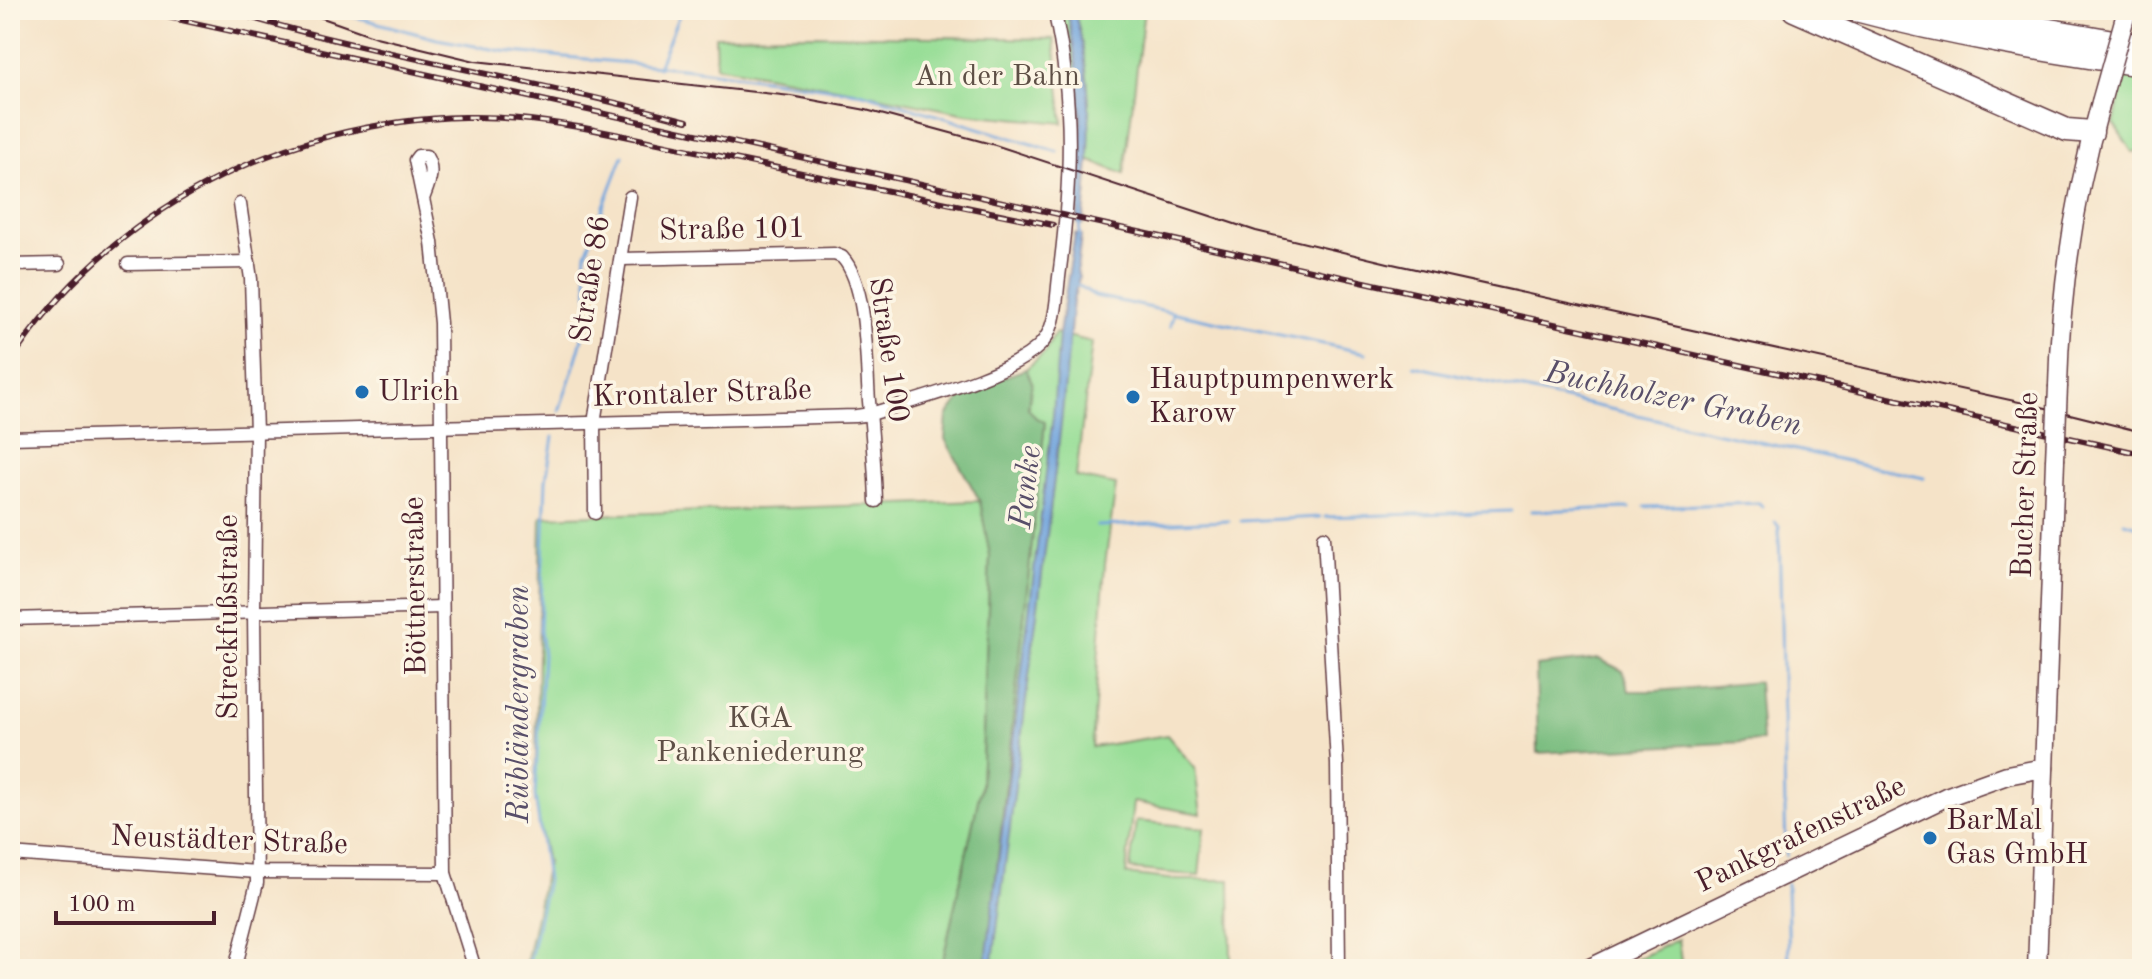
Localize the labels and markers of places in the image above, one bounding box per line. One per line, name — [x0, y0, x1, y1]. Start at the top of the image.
place label: Hauptpumpenwerk Karow — [1149, 365, 1394, 429]
place label: Ulrich — [378, 377, 459, 407]
marker: Ulrich — [353, 383, 371, 401]
marker: Hauptpumpenwerk Karow — [1124, 388, 1142, 406]
place label: BarMal Gas GmbH — [1946, 806, 2088, 870]
marker: BarMal Gas GmbH — [1921, 829, 1939, 847]

